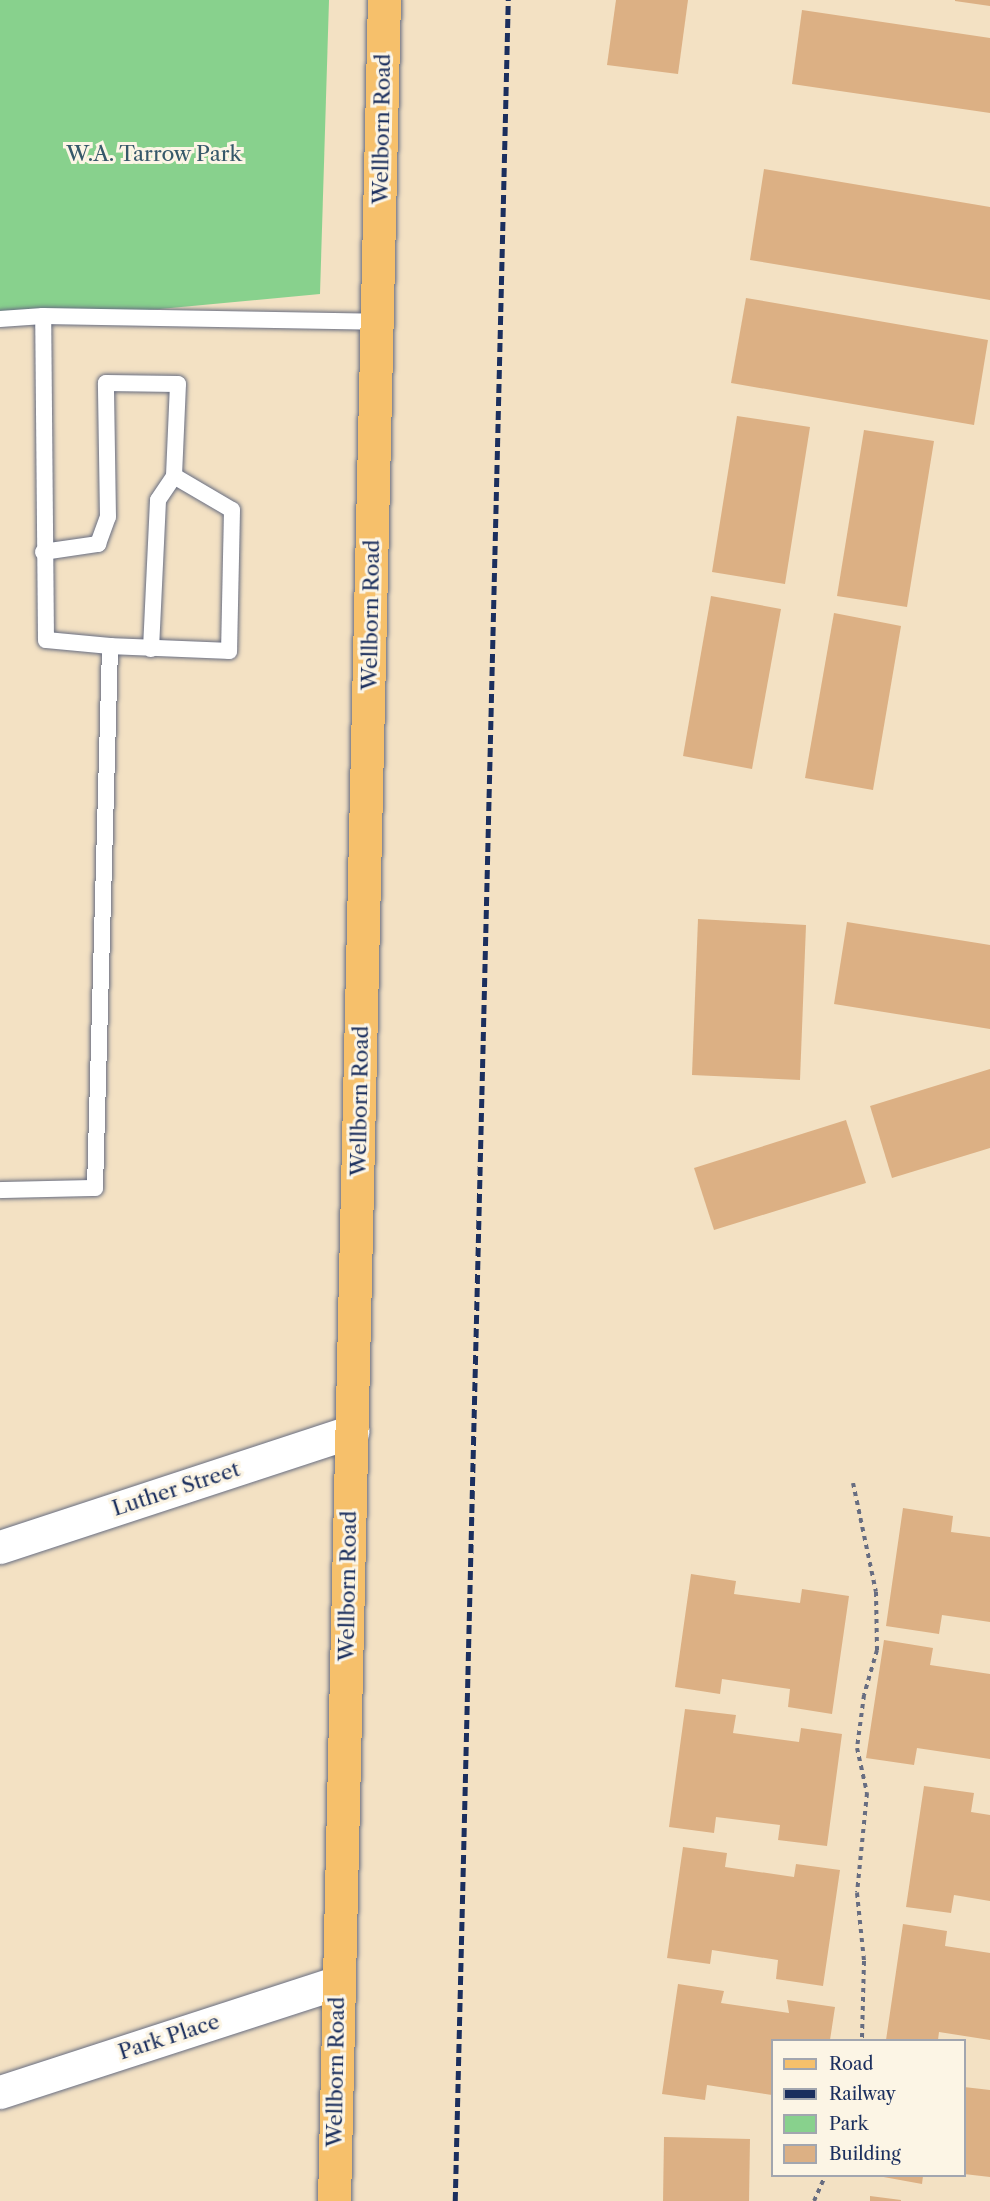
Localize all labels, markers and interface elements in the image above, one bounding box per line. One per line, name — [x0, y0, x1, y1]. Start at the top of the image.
street label: Wellborn Road — [368, 54, 396, 204]
park label: W.A. Tarrow Park — [66, 141, 242, 167]
street label: Wellborn Road — [357, 540, 385, 690]
street label: Wellborn Road — [346, 1026, 374, 1176]
street label: Luther Street — [109, 1456, 243, 1522]
street label: Wellborn Road — [334, 1511, 362, 1661]
street label: Wellborn Road — [322, 1997, 350, 2147]
street label: Park Place — [115, 2009, 223, 2065]
legend — [771, 2039, 966, 2177]
text: Road — [829, 2053, 874, 2075]
text: Railway — [829, 2083, 896, 2105]
text: Park — [829, 2113, 868, 2135]
text: Building — [829, 2143, 901, 2165]

